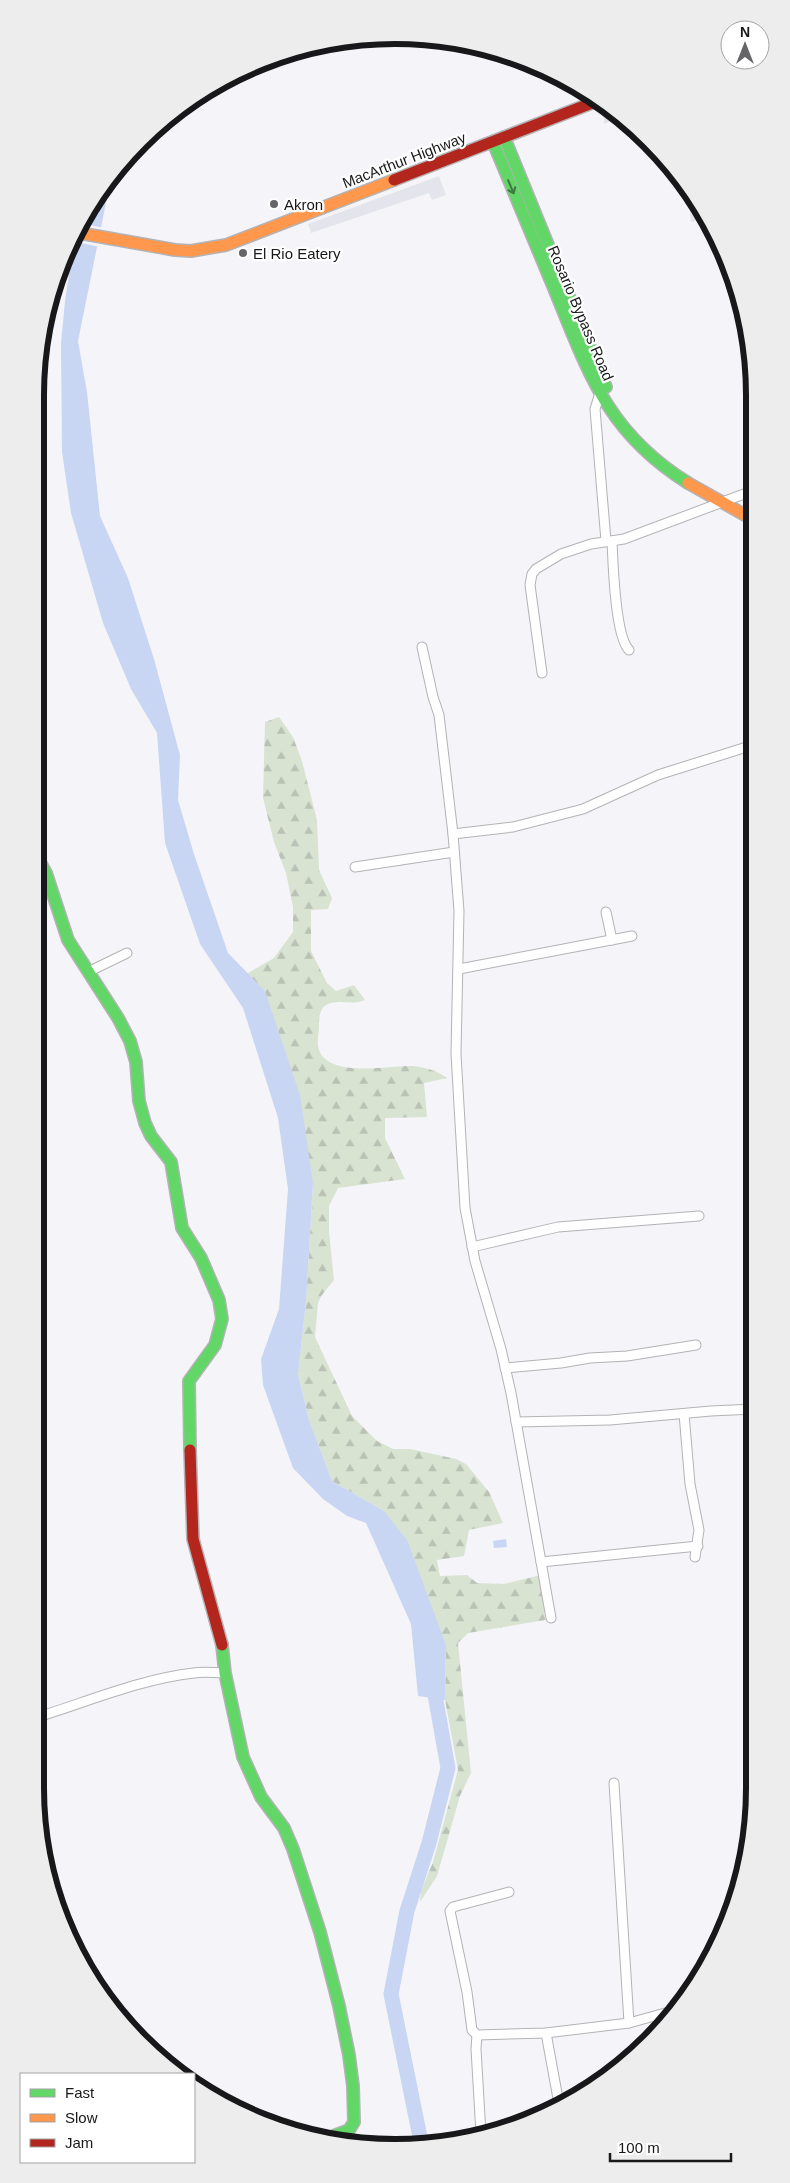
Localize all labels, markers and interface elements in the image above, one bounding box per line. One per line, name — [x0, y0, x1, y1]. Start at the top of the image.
north arrow — [720, 20, 770, 70]
text: N — [740, 24, 750, 40]
street label: MacArthur Highway — [340, 128, 469, 191]
one-way arrow — [507, 179, 517, 194]
place label: Akron — [284, 196, 323, 213]
marker: Akron — [268, 198, 280, 210]
street label: Rosario Bypass Road — [545, 243, 617, 383]
place label: El Rio Eatery — [253, 245, 341, 262]
marker: El Rio Eatery — [237, 247, 249, 259]
legend — [20, 2073, 195, 2163]
text: Fast — [65, 2084, 95, 2101]
text: Slow — [65, 2109, 98, 2126]
scale bar — [610, 2130, 731, 2162]
text: Jam — [65, 2134, 93, 2151]
text: 100 m — [618, 2139, 660, 2156]

